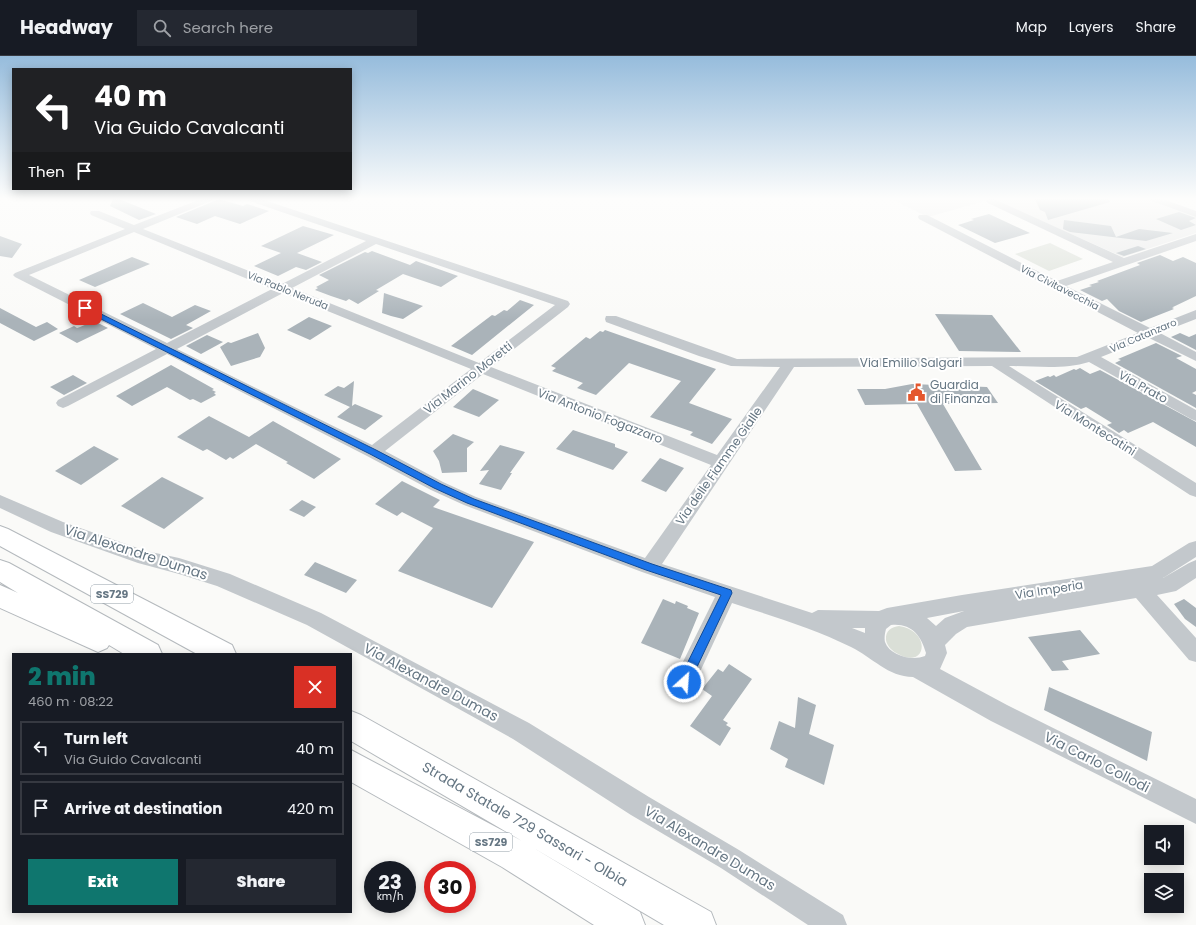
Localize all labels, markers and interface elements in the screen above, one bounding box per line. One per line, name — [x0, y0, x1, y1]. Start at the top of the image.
search box — [137, 10, 417, 46]
text: Headway — [20, 14, 113, 41]
icon: search — [151, 17, 173, 39]
text: Search here — [183, 17, 273, 38]
text: Map — [1016, 17, 1047, 37]
text: Layers — [1069, 17, 1113, 37]
text: Share — [1135, 17, 1176, 37]
text: 40 m — [94, 77, 167, 116]
icon: left — [28, 84, 80, 136]
text: Via Guido Cavalcanti — [94, 115, 284, 140]
icon: arrive — [73, 160, 95, 182]
text: Then — [28, 161, 65, 182]
street label: Via Civitavecchia — [1018, 261, 1102, 314]
street label: Via Pablo Neruda — [245, 267, 331, 314]
pin — [68, 291, 102, 325]
icon: arrive — [74, 297, 96, 319]
street label: Via Catanzaro — [1107, 315, 1179, 356]
street label: Via Marino Moretti — [420, 338, 516, 418]
street label: Via Emilio Salgari — [860, 354, 962, 371]
street label: Via Prato — [1116, 366, 1171, 407]
place label: Guardia di Finanza — [930, 376, 990, 407]
public building icon: Guardia di Finanza — [907, 382, 927, 402]
street label: Via Antonio Fogazzaro — [535, 384, 666, 447]
street label: Via Montecatini — [1051, 396, 1139, 460]
street label: Via delle Fiamme Gialle — [671, 403, 766, 528]
street label: Via Alexandre Dumas — [62, 519, 210, 585]
street label: Via Imperia — [1014, 576, 1084, 603]
road number: SS729 — [91, 585, 133, 603]
street label: Via Alexandre Dumas — [360, 638, 502, 726]
text: 2 min — [28, 660, 96, 693]
position arrow — [663, 661, 705, 703]
button: close — [294, 666, 336, 708]
text: 460 m · 08:22 — [28, 692, 113, 711]
street label: Via Carlo Collodi — [1041, 727, 1153, 797]
text: Turn left — [64, 728, 128, 749]
icon: left — [30, 737, 52, 759]
text: 40 m — [296, 738, 334, 759]
text: Via Guido Cavalcanti — [64, 750, 202, 769]
street label: Strada Statale 729 Sassari - Olbia — [418, 757, 632, 891]
icon: arrive — [30, 797, 52, 819]
text: Arrive at destination — [64, 798, 222, 819]
text: 420 m — [287, 798, 334, 819]
street label: Via Alexandre Dumas — [641, 801, 779, 895]
map controls — [1144, 825, 1184, 913]
button: sound — [1144, 825, 1184, 865]
road number: SS729 — [470, 833, 512, 851]
button: Exit — [28, 859, 178, 905]
button: Share — [186, 859, 336, 905]
speed limit sign: 30 — [424, 861, 476, 913]
text: 23 — [378, 868, 402, 896]
button: layers — [1144, 873, 1184, 913]
text: km/h — [377, 889, 403, 904]

